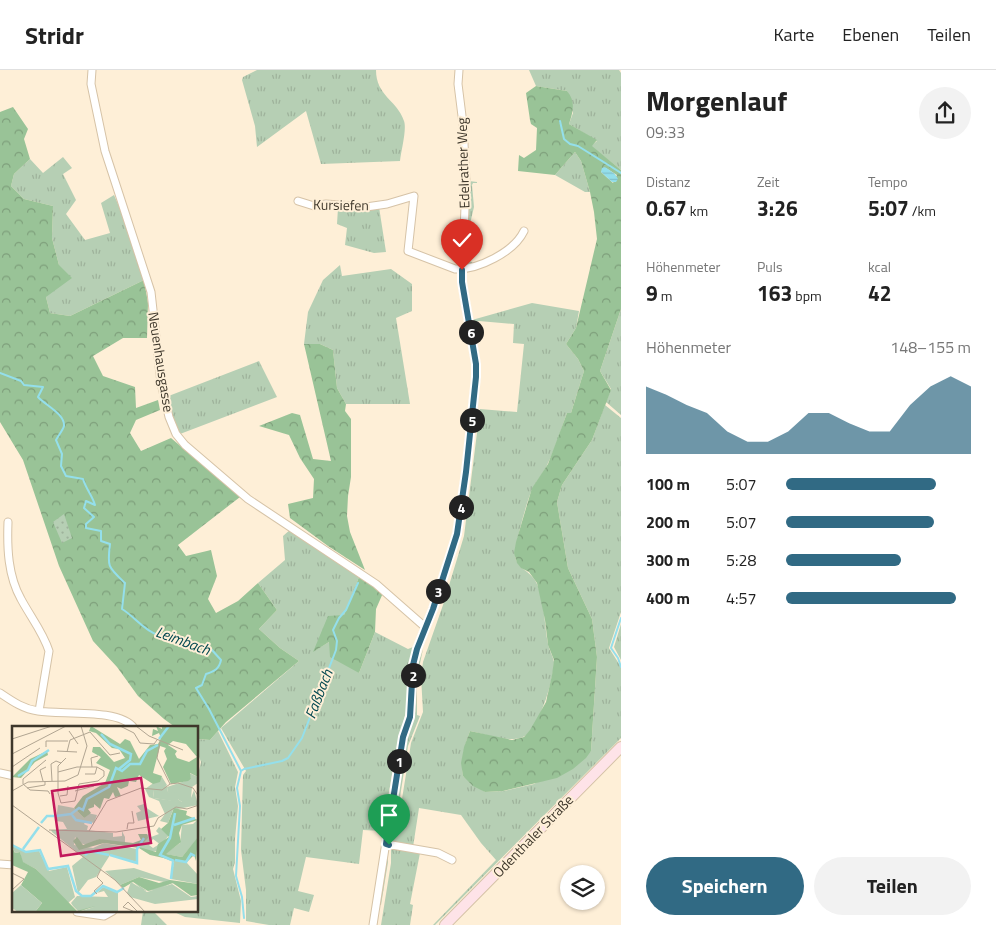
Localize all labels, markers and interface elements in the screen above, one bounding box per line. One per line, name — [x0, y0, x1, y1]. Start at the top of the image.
text: Stridr — [25, 17, 84, 53]
text: Karte — [773, 21, 814, 48]
text: Ebenen — [842, 21, 899, 48]
text: Teilen — [927, 21, 971, 48]
text: Morgenlauf — [646, 79, 787, 122]
button: share — [919, 87, 971, 139]
street label: Edelrather Weg — [450, 117, 475, 209]
text: 09:33 — [646, 120, 685, 144]
text: Distanz — [646, 171, 690, 192]
text: Zeit — [757, 171, 779, 192]
text: Tempo — [868, 171, 908, 192]
text: 0.67 — [646, 192, 687, 224]
text: 3:26 — [757, 192, 798, 224]
text: 5:07 — [868, 192, 909, 224]
street label: Kursiefen — [313, 194, 369, 215]
text: km — [687, 200, 708, 221]
text: /km — [909, 200, 936, 221]
pin — [441, 219, 483, 270]
icon: check — [448, 226, 476, 254]
text: Höhenmeter — [646, 256, 720, 277]
text: Puls — [757, 256, 782, 277]
text: kcal — [868, 256, 891, 277]
text: 9 — [646, 277, 658, 309]
text: 163 — [757, 277, 792, 309]
text: 42 — [868, 277, 892, 309]
text: m — [658, 285, 673, 306]
text: bpm — [792, 285, 822, 306]
street label: Neuenhausgasse — [143, 310, 180, 414]
pin: 6 — [458, 320, 484, 344]
text: 6 — [468, 322, 475, 343]
text: Höhenmeter — [646, 335, 731, 359]
text: 148–155 m — [890, 335, 971, 359]
pin: 5 — [460, 408, 484, 432]
text: 5 — [469, 410, 476, 431]
text: 100 m — [646, 472, 690, 496]
text: 5:07 — [726, 472, 756, 496]
pin: 4 — [448, 494, 474, 520]
text: 4 — [458, 497, 465, 518]
text: 200 m — [646, 510, 690, 534]
text: 5:07 — [726, 510, 756, 534]
text: 300 m — [646, 548, 690, 572]
text: 5:28 — [726, 548, 756, 572]
pin: 3 — [426, 578, 450, 604]
text: 3 — [435, 581, 442, 602]
text: 400 m — [646, 586, 690, 610]
text: 4:57 — [726, 586, 756, 610]
water label: Leimbach — [153, 620, 214, 661]
pin: 2 — [400, 662, 426, 688]
water label: Faßbach — [299, 665, 339, 722]
text: 2 — [410, 665, 417, 686]
inset map — [12, 726, 199, 912]
pin: 1 — [386, 748, 412, 774]
text: 1 — [396, 751, 403, 772]
street label: Odenthaler Straße — [487, 789, 578, 882]
pin — [368, 794, 410, 845]
icon: arrive — [375, 801, 403, 829]
button: Speichern — [646, 857, 804, 915]
button: Teilen — [814, 857, 971, 915]
map controls — [560, 865, 605, 910]
button: layers — [560, 865, 605, 910]

